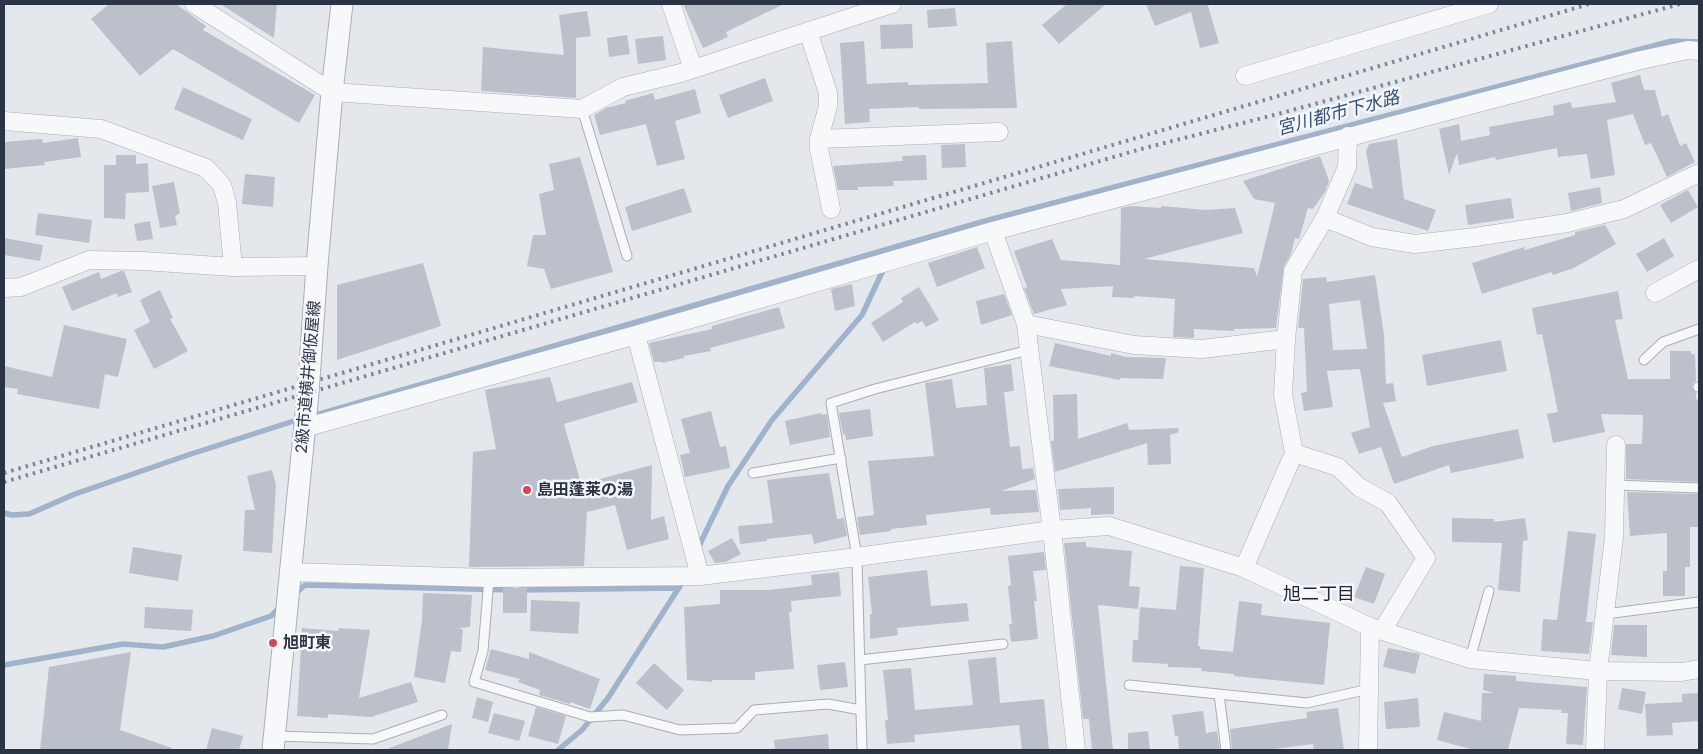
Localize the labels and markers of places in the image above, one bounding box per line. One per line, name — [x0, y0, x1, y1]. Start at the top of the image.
place label: 島田蓬莱の湯 — [537, 480, 633, 500]
marker: 島田蓬莱の湯 — [521, 484, 533, 496]
place label: 旭町東 — [283, 633, 331, 653]
marker: 旭町東 — [267, 637, 279, 649]

